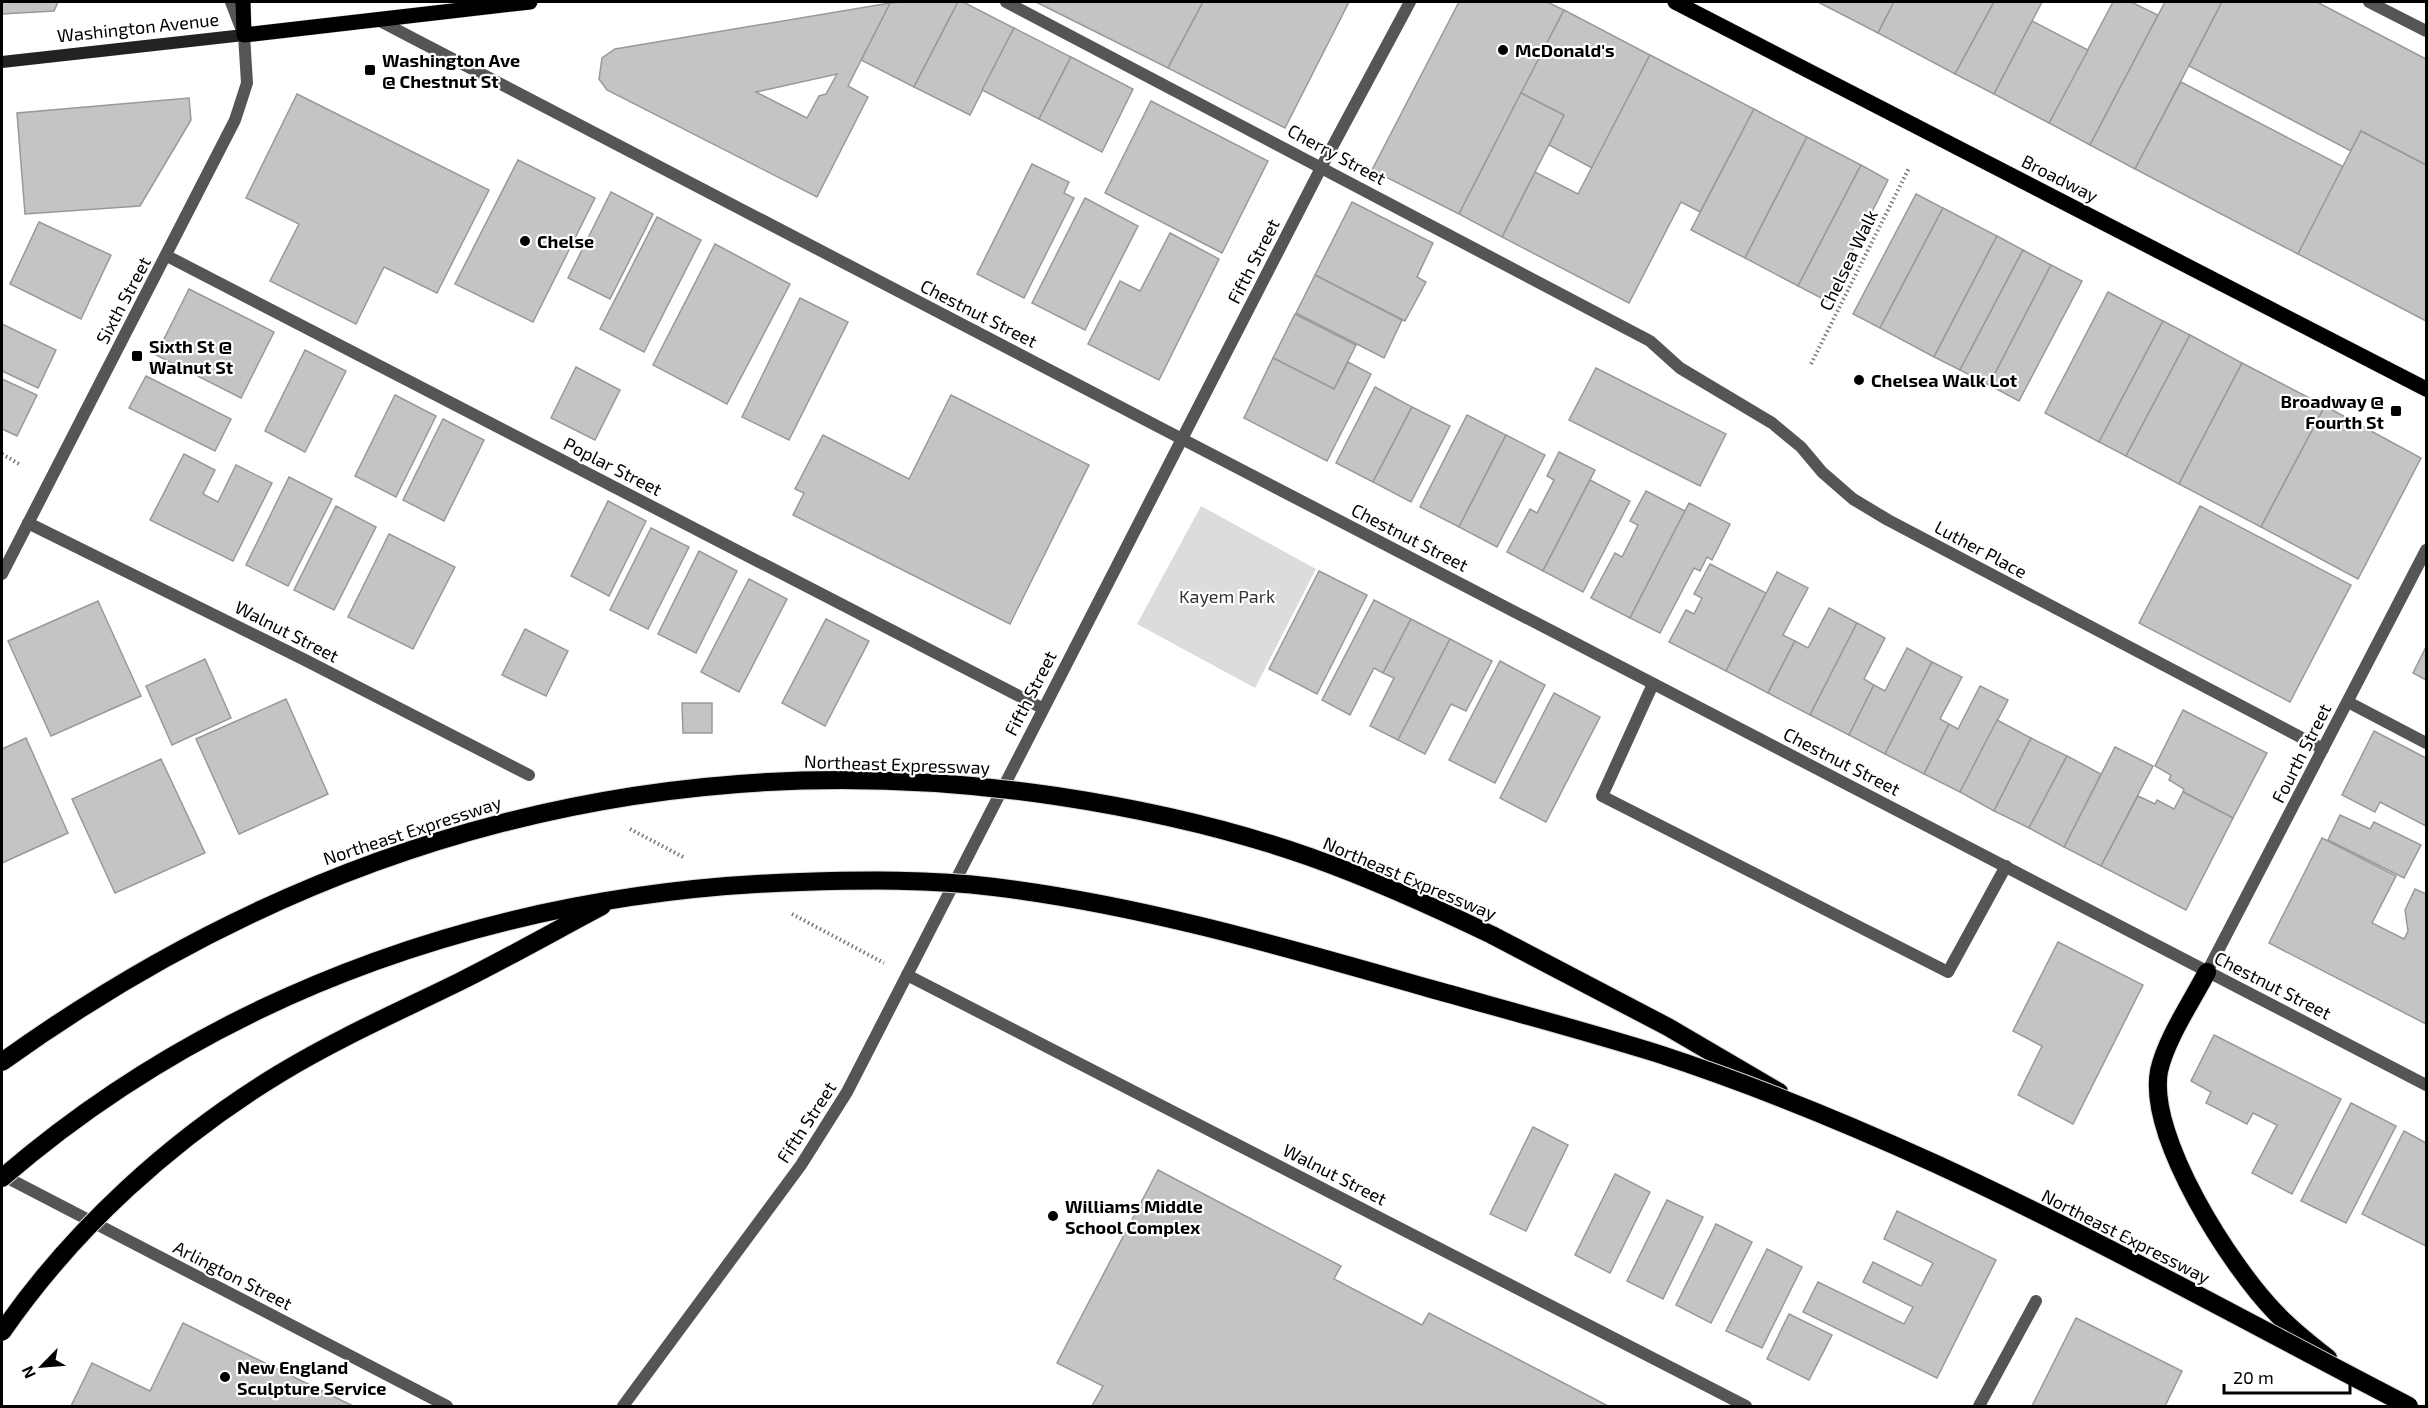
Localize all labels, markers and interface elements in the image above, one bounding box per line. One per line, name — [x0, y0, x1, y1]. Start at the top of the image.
street label: Washington Avenue — [56, 8, 220, 46]
place label: McDonald's — [1515, 39, 1615, 61]
marker: McDonald's — [1496, 43, 1510, 57]
place label: Washington Ave @ Chestnut St — [382, 49, 520, 92]
marker: Washington Ave @ Chestnut St — [363, 63, 377, 77]
street label: Cherry Street — [1284, 119, 1390, 189]
street label: Broadway — [2018, 149, 2102, 207]
street label: Chelsea Walk — [1814, 206, 1882, 314]
street label: Fifth Street — [1222, 215, 1284, 307]
place label: Chelse — [537, 230, 594, 252]
marker: Chelse — [518, 234, 532, 248]
street label: Sixth Street — [91, 253, 155, 347]
street label: Chestnut Street — [917, 274, 1041, 352]
place label: Sixth St @ Walnut St — [149, 335, 234, 378]
marker: Sixth St @ Walnut St — [130, 349, 144, 363]
place label: Chelsea Walk Lot — [1871, 369, 2018, 391]
marker: Chelsea Walk Lot — [1852, 373, 1866, 387]
place label: Broadway @ Fourth St — [2281, 390, 2385, 433]
marker: Broadway @ Fourth St — [2389, 404, 2403, 418]
street label: Poplar Street — [560, 432, 666, 500]
street label: Chestnut Street — [1348, 498, 1472, 576]
street label: Luther Place — [1931, 515, 2031, 583]
park label: Kayem Park — [1179, 585, 1275, 607]
street label: Walnut Street — [231, 595, 343, 667]
street label: Fifth Street — [999, 647, 1061, 739]
street label: Fourth Street — [2267, 700, 2335, 806]
street label: Chestnut Street — [1780, 722, 1904, 800]
street label: Northeast Expressway — [804, 750, 991, 778]
street label: Northeast Expressway — [320, 791, 504, 869]
street label: Northeast Expressway — [1320, 832, 1500, 925]
street label: Chestnut Street — [2211, 946, 2335, 1024]
street label: Fifth Street — [772, 1077, 840, 1167]
street label: Walnut Street — [1279, 1138, 1391, 1210]
street label: Northeast Expressway — [2038, 1184, 2214, 1288]
place label: Williams Middle School Complex — [1065, 1195, 1203, 1238]
marker: Williams Middle School Complex — [1046, 1209, 1060, 1223]
street label: Arlington Street — [170, 1236, 296, 1314]
north arrow — [12, 1336, 72, 1396]
place label: New England Sculpture Service — [237, 1356, 386, 1399]
scale bar — [2224, 1357, 2350, 1395]
text: N — [17, 1363, 39, 1382]
text: 20 m — [2233, 1366, 2274, 1388]
marker: New England Sculpture Service — [218, 1370, 232, 1384]

